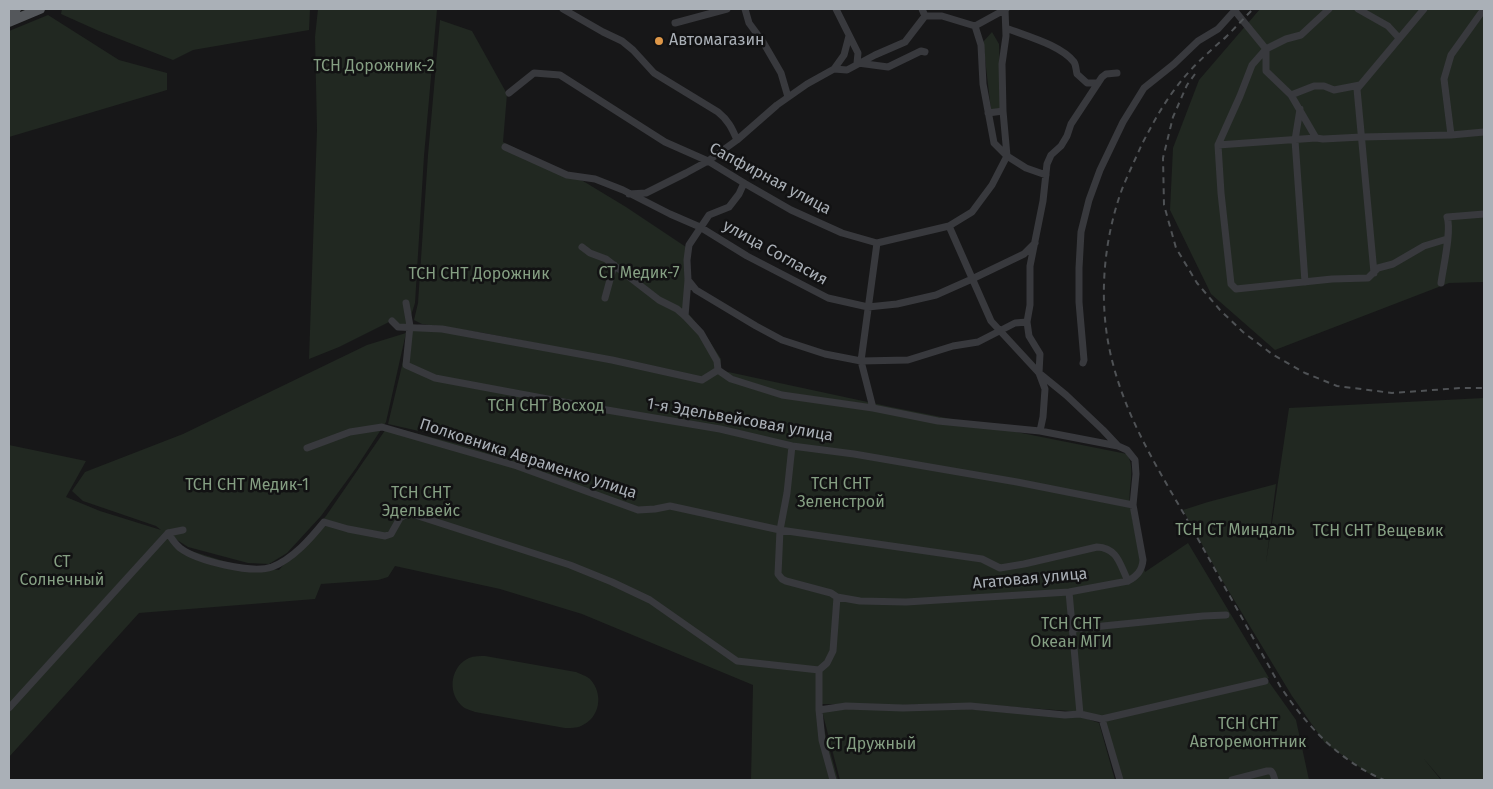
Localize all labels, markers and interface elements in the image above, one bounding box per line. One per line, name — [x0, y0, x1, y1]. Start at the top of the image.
place label: Автомагазин — [669, 31, 764, 51]
marker: Автомагазин — [653, 35, 665, 47]
park label: ТСН Дорожник-2 — [313, 57, 435, 77]
street label: Сапфирная улица — [706, 139, 834, 219]
street label: улица Согласия — [719, 216, 831, 290]
park label: СТ Медик-7 — [598, 264, 680, 284]
park label: ТСН СНТ Дорожник — [409, 265, 549, 285]
street label: 1-я Эдельвейсовая улица — [645, 394, 835, 446]
park label: ТСН СНТ Восход — [488, 397, 604, 417]
street label: Полковника Авраменко улица — [417, 415, 639, 503]
park label: ТСН СНТ Зеленстрой — [797, 475, 885, 513]
park label: ТСН СНТ Медик-1 — [185, 476, 309, 496]
park label: ТСН СНТ Эдельвейс — [382, 484, 460, 522]
park label: ТСН СТ Миндаль — [1175, 521, 1295, 541]
park label: ТСН СНТ Вещевик — [1313, 522, 1443, 542]
park label: СТ Солнечный — [20, 553, 104, 591]
street label: Агатовая улица — [972, 564, 1088, 594]
park label: ТСН СНТ Океан МГИ — [1030, 615, 1112, 653]
park label: ТСН СНТ Авторемонтник — [1190, 715, 1306, 753]
park label: СТ Дружный — [826, 735, 916, 755]

